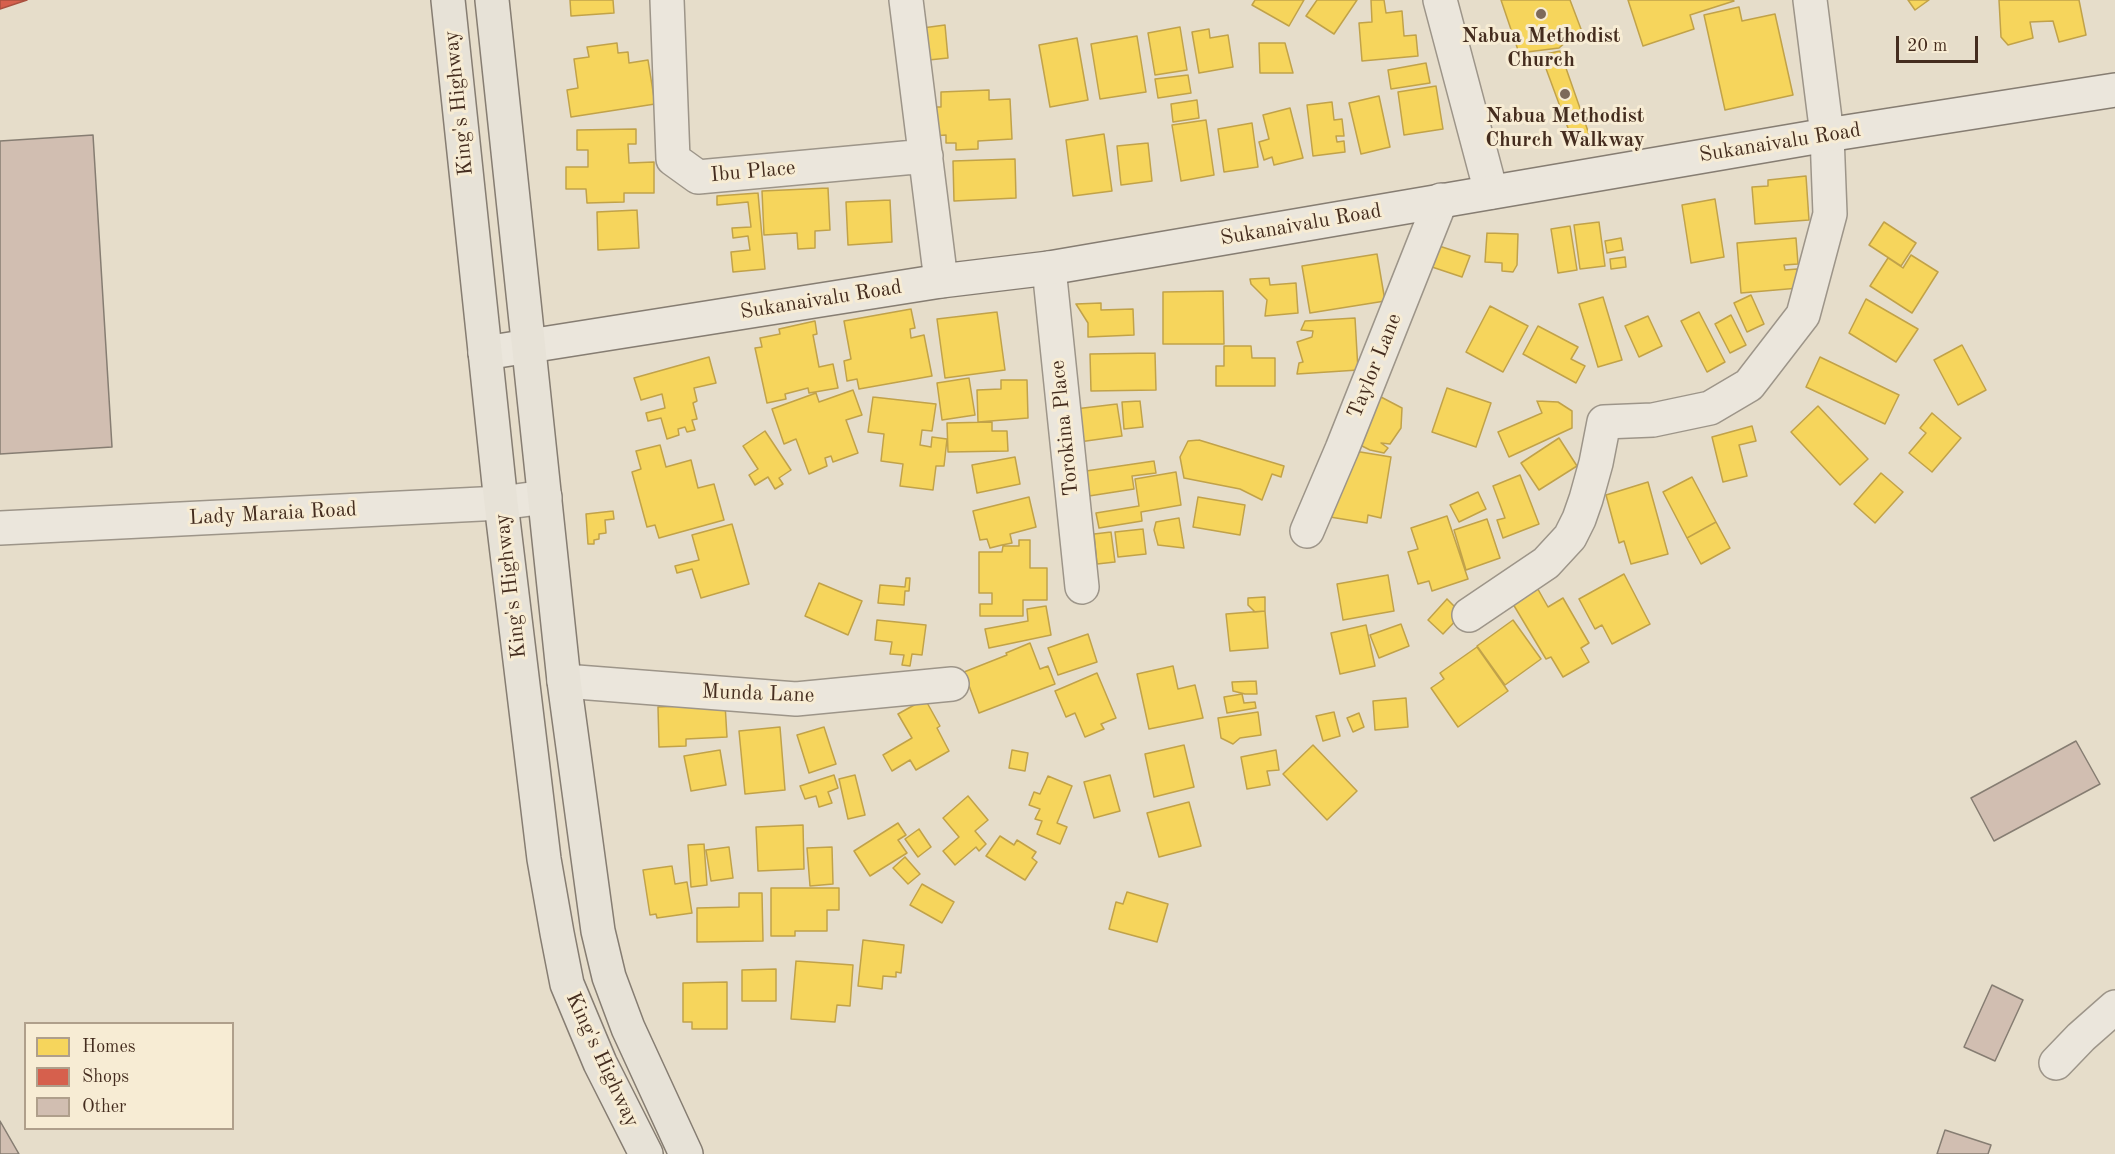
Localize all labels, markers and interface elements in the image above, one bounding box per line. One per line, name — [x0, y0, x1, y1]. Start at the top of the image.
marker: Nabua Methodist Church — [1534, 7, 1548, 21]
place label: Nabua Methodist Church — [1462, 23, 1620, 73]
scale bar — [1899, 24, 1982, 62]
street label: King's Highway — [439, 29, 479, 177]
text: 20 m — [1907, 37, 1947, 55]
marker: Nabua Methodist Church Walkway — [1558, 87, 1572, 101]
place label: Nabua Methodist Church Walkway — [1485, 103, 1645, 153]
street label: Sukanaivalu Road — [1697, 118, 1863, 168]
street label: Ibu Place — [709, 156, 797, 188]
street label: Sukanaivalu Road — [1218, 198, 1384, 252]
street label: Sukanaivalu Road — [738, 275, 904, 325]
street label: Taylor Lane — [1343, 310, 1407, 422]
street label: Torokina Place — [1045, 359, 1085, 497]
street label: Lady Maraia Road — [188, 497, 358, 531]
street label: King's Highway — [490, 512, 532, 660]
street label: Munda Lane — [701, 679, 815, 709]
street label: King's Highway — [560, 988, 644, 1132]
legend — [24, 1022, 234, 1130]
text: Homes — [82, 1038, 136, 1056]
text: Shops — [82, 1068, 129, 1086]
text: Other — [82, 1098, 126, 1116]

